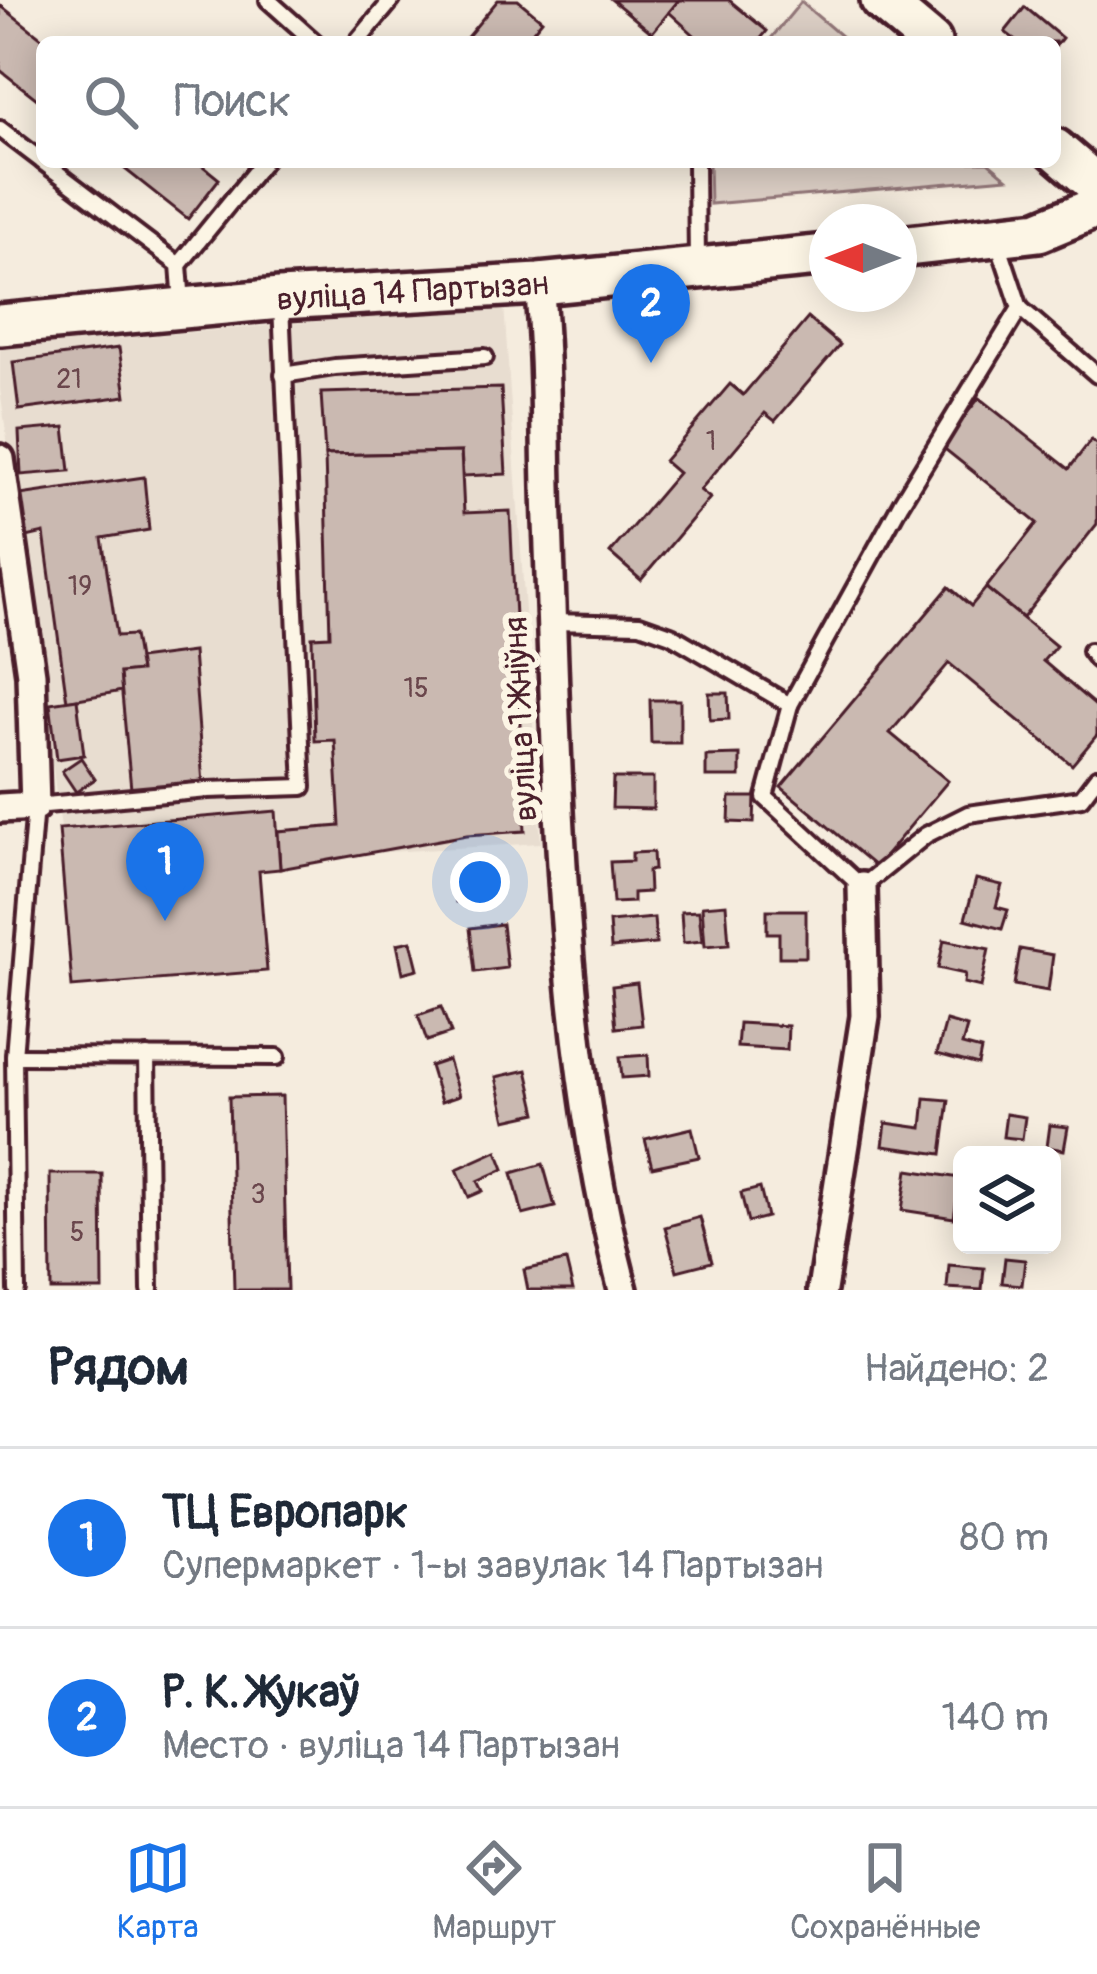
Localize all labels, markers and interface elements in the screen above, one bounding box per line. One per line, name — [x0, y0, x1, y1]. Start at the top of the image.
search box — [36, 36, 1061, 168]
icon: search — [78, 69, 144, 135]
text: Поиск — [174, 74, 291, 130]
north arrow — [809, 204, 917, 312]
street label: вуліца 14 Партызан — [275, 263, 551, 320]
pin: 2 — [612, 264, 690, 363]
house number: 21 — [56, 363, 82, 396]
house number: 1 — [706, 425, 716, 458]
house number: 19 — [68, 570, 92, 603]
street label: вуліца 1 Жніўня — [495, 615, 547, 823]
house number: 15 — [403, 672, 429, 705]
pin: 1 — [126, 822, 204, 921]
your location — [450, 852, 510, 912]
map controls — [953, 1146, 1061, 1254]
button: layers — [953, 1146, 1061, 1254]
house number: 3 — [250, 1178, 266, 1211]
house number: 5 — [70, 1216, 84, 1249]
text: Рядом — [48, 1336, 189, 1400]
text: Найдено: 2 — [864, 1344, 1049, 1393]
text: ТЦ Европарк — [162, 1485, 408, 1541]
text: 1 — [79, 1513, 95, 1562]
text: 80 m — [960, 1513, 1049, 1562]
text: Супермаркет · 1-ы завулак 14 Партызан — [162, 1541, 824, 1590]
text: Р. К. Жукаў — [162, 1665, 359, 1721]
text: 2 — [76, 1693, 98, 1742]
text: 140 m — [941, 1693, 1049, 1742]
text: Место · вуліца 14 Партызан — [162, 1721, 620, 1770]
tab: Карта — [117, 1835, 199, 1948]
tab: Маршрут — [432, 1835, 556, 1948]
tab: Сохранённые — [790, 1835, 980, 1948]

